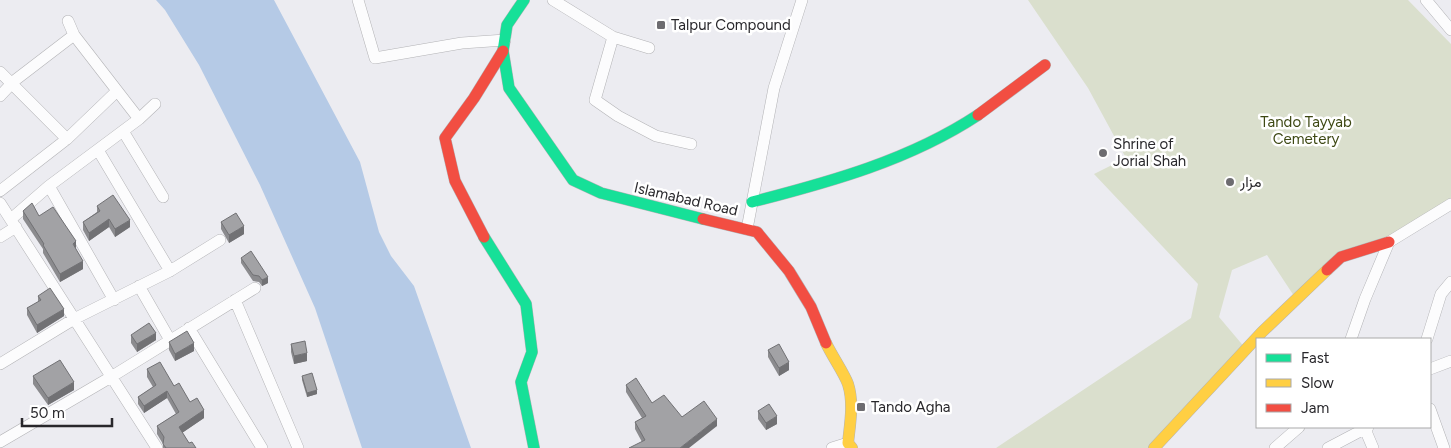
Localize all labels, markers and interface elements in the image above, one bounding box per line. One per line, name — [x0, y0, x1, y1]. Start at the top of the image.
place label: Talpur Compound — [671, 16, 791, 34]
marker: Talpur Compound — [655, 19, 667, 31]
park label: Tando Tayyab Cemetery — [1260, 113, 1352, 148]
place label: Shrine of Jorial Shah — [1113, 135, 1186, 170]
marker: Shrine of Jorial Shah — [1097, 147, 1109, 159]
place label: مزار — [1239, 173, 1261, 191]
marker: مزار — [1224, 176, 1236, 188]
street label: Islamabad Road — [632, 178, 740, 220]
legend — [1256, 338, 1431, 428]
text: Fast — [1301, 349, 1330, 367]
text: Slow — [1301, 374, 1334, 392]
scale bar — [22, 396, 112, 428]
place label: Tando Agha — [871, 398, 950, 416]
text: Jam — [1301, 399, 1329, 417]
marker: Tando Agha — [855, 401, 867, 413]
text: 50 m — [30, 404, 65, 422]

